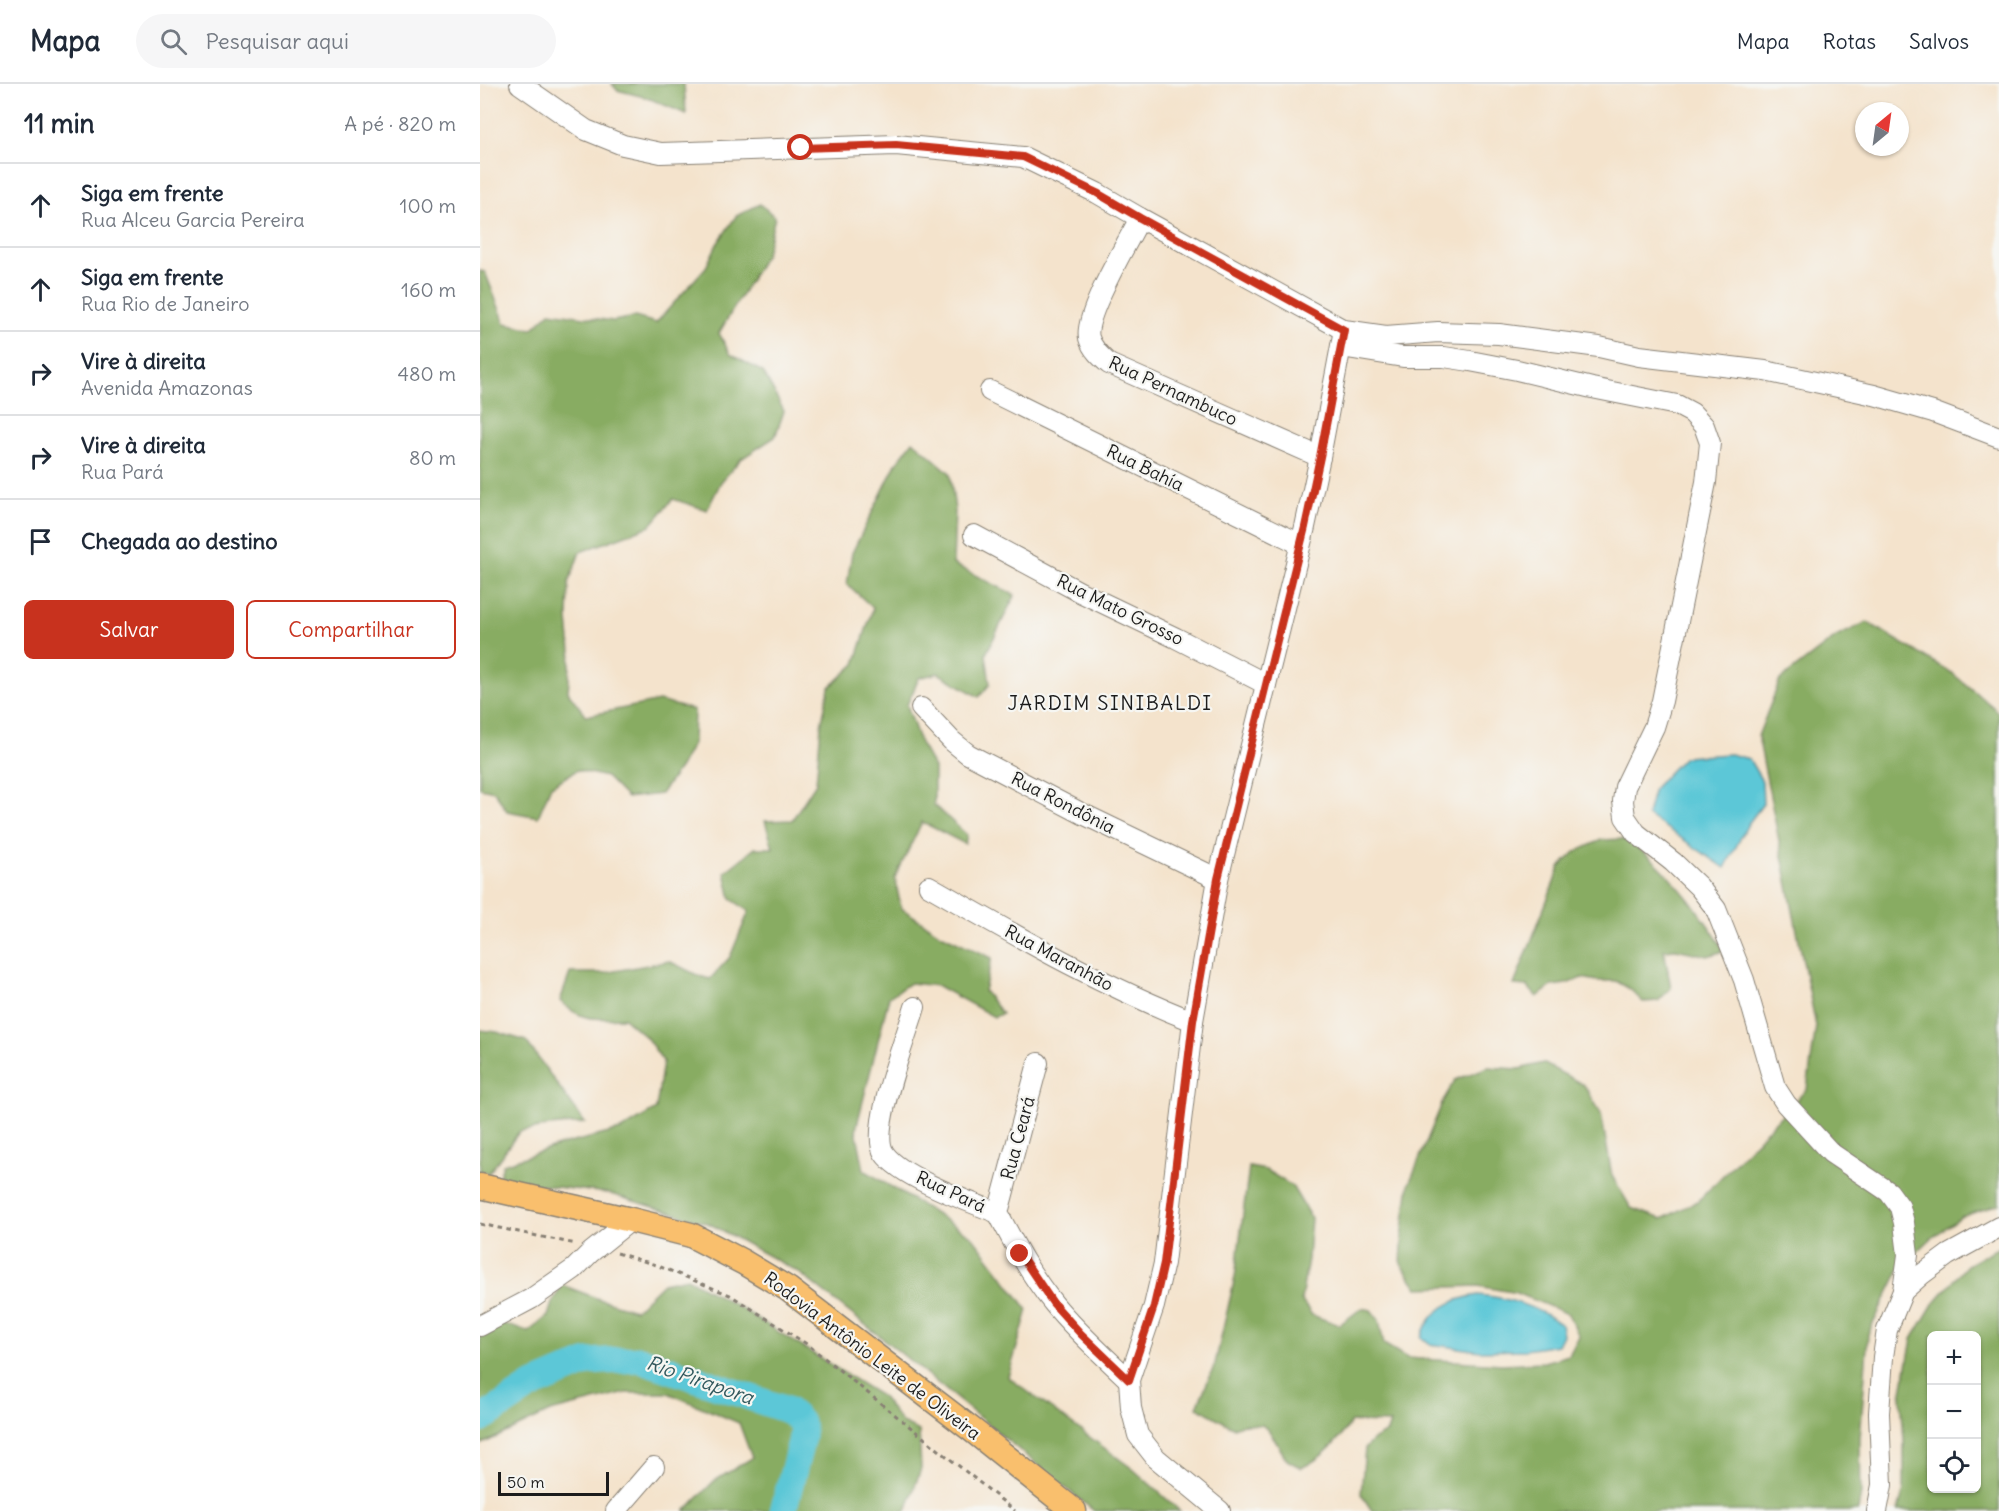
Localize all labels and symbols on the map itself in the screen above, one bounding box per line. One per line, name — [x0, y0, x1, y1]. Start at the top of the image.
north arrow — [1855, 102, 1909, 156]
route start — [787, 134, 813, 160]
street label: Rua Pernambuco — [1105, 351, 1241, 430]
street label: Rua Bahía — [1103, 439, 1188, 496]
street label: Rua Mato Grosso — [1053, 569, 1187, 650]
district label: JARDIM SINIBALDI — [1007, 690, 1213, 715]
street label: Rua Rondônia — [1007, 767, 1119, 839]
street label: Rua Maranhão — [1001, 919, 1117, 996]
street label: Rua Ceará — [995, 1094, 1040, 1182]
street label: Rua Pará — [913, 1165, 990, 1218]
route end — [1006, 1240, 1032, 1266]
street label: Rodovia Antônio Leite de Oliveira — [759, 1267, 985, 1445]
water label: Rio Pirapora — [644, 1350, 758, 1410]
scale bar — [498, 1469, 609, 1496]

